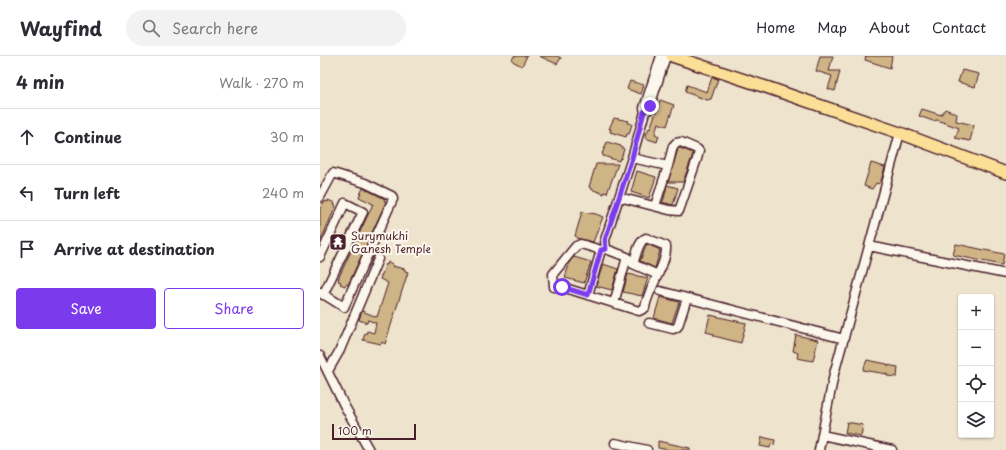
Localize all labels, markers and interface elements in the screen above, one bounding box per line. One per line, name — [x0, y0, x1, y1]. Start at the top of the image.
search box — [126, 10, 406, 46]
text: Wayfind — [20, 14, 102, 42]
text: Search here — [172, 16, 258, 39]
icon: search — [140, 17, 162, 39]
text: Home — [756, 17, 795, 38]
text: Map — [817, 17, 847, 38]
text: About — [869, 17, 910, 38]
text: Contact — [932, 17, 986, 38]
text: 4 min — [16, 69, 64, 95]
text: Walk · 270 m — [219, 73, 304, 92]
route end — [641, 97, 659, 115]
text: Continue — [54, 125, 122, 148]
icon: ahead — [16, 126, 38, 148]
text: 30 m — [270, 127, 304, 146]
text: Turn left — [54, 181, 120, 204]
icon: left — [16, 182, 38, 204]
text: 240 m — [262, 183, 304, 202]
place label: Surymukhi Ganesh Temple — [351, 227, 432, 257]
temple icon: Surymukhi Ganesh Temple — [328, 232, 348, 252]
text: Arrive at destination — [54, 237, 215, 260]
icon: arrive — [16, 238, 38, 260]
route start — [553, 278, 571, 296]
button: Save — [16, 288, 156, 329]
button: Share — [164, 288, 304, 329]
map controls — [958, 294, 994, 438]
button: + — [958, 294, 994, 330]
button: − — [958, 330, 994, 366]
button: locate — [958, 366, 994, 402]
button: layers — [958, 402, 994, 438]
scale bar — [332, 422, 416, 441]
text: 100 m — [338, 422, 372, 439]

